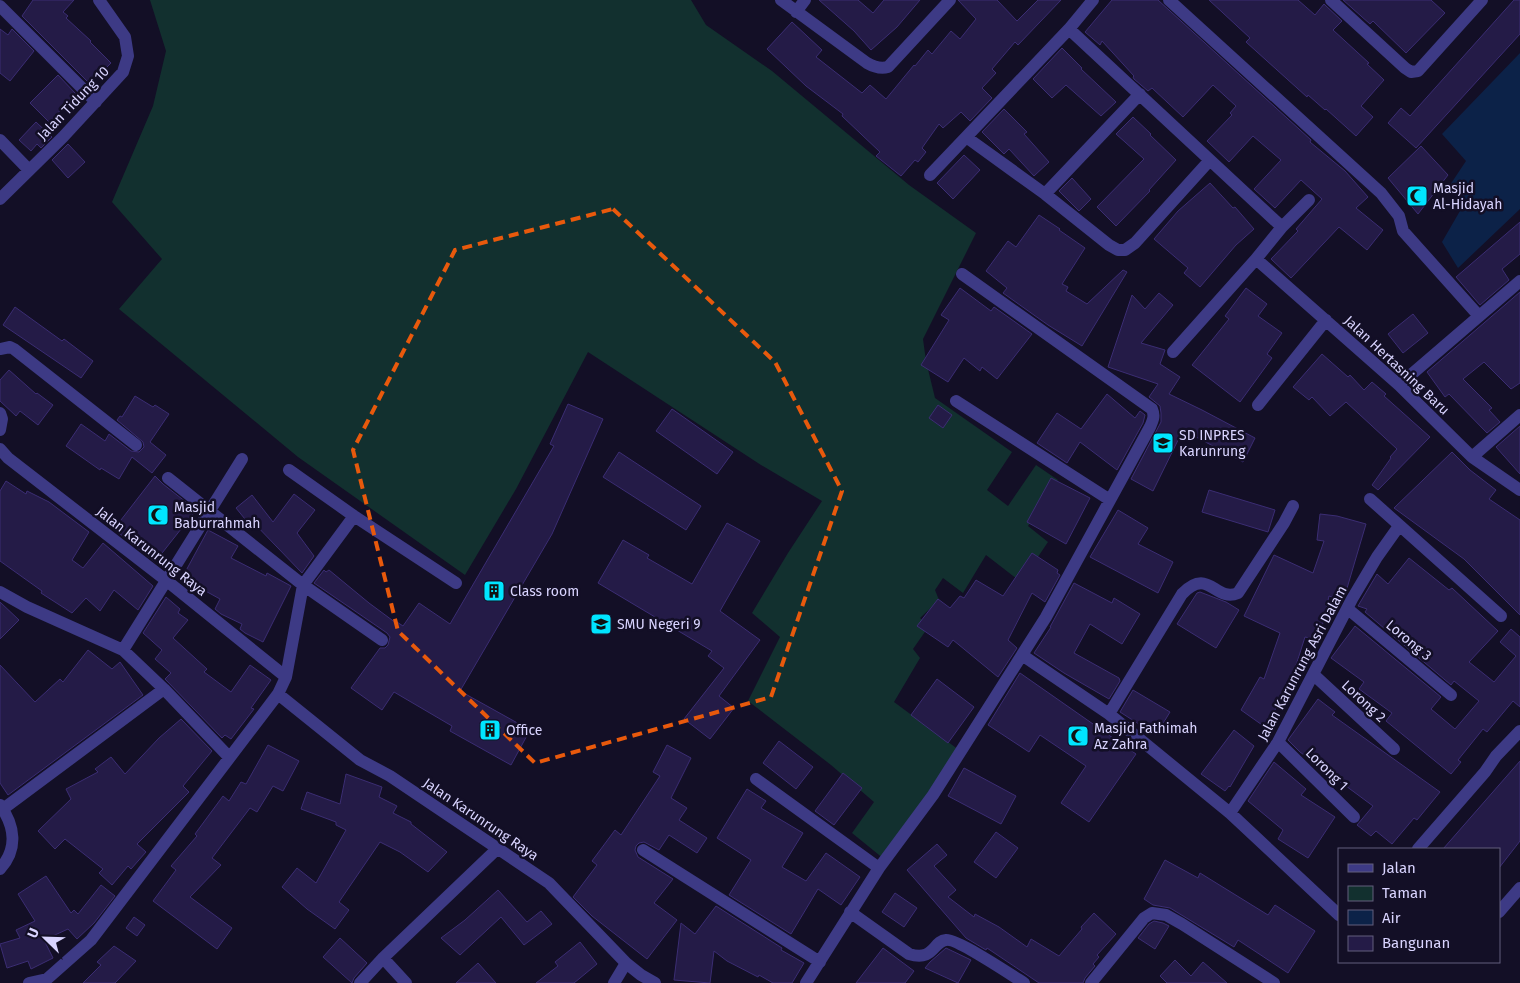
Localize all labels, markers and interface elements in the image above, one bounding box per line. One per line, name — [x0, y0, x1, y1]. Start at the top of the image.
street label: Jalan Tidung 10 — [34, 63, 113, 144]
place label: Masjid Al-Hidayah — [1433, 180, 1502, 213]
mosque icon: Masjid Al-Hidayah — [1405, 184, 1429, 208]
street label: Jalan Hertasning Baru — [1340, 312, 1453, 419]
place label: SD INPRES Karunrung — [1179, 427, 1246, 460]
school or university icon: SD INPRES Karunrung — [1151, 431, 1175, 455]
place label: Masjid Baburrahmah — [174, 499, 261, 532]
street label: Jalan Karunrung Raya — [93, 503, 210, 600]
mosque icon: Masjid Baburrahmah — [146, 503, 170, 527]
building icon: Class room — [482, 579, 506, 603]
place label: Class room — [510, 583, 579, 600]
street label: Jalan Karunrung Asri Dalam — [1254, 583, 1351, 744]
school or university icon: SMU Negeri 9 — [589, 612, 613, 636]
place label: SMU Negeri 9 — [617, 616, 701, 633]
street label: Lorong 3 — [1382, 616, 1435, 664]
street label: Lorong 2 — [1338, 677, 1389, 726]
building icon: Office — [478, 718, 502, 742]
place label: Masjid Fathimah Az Zahra — [1094, 720, 1198, 753]
place label: Office — [506, 722, 542, 739]
mosque icon: Masjid Fathimah Az Zahra — [1066, 724, 1090, 748]
street label: Lorong 1 — [1302, 745, 1351, 794]
street label: Jalan Karunrung Raya — [420, 774, 542, 864]
legend — [1338, 848, 1500, 963]
text: Jalan — [1382, 859, 1416, 877]
text: Taman — [1382, 884, 1427, 902]
text: Air — [1382, 909, 1401, 927]
north arrow — [20, 913, 70, 963]
text: U — [24, 926, 43, 941]
text: Bangunan — [1382, 934, 1450, 952]

